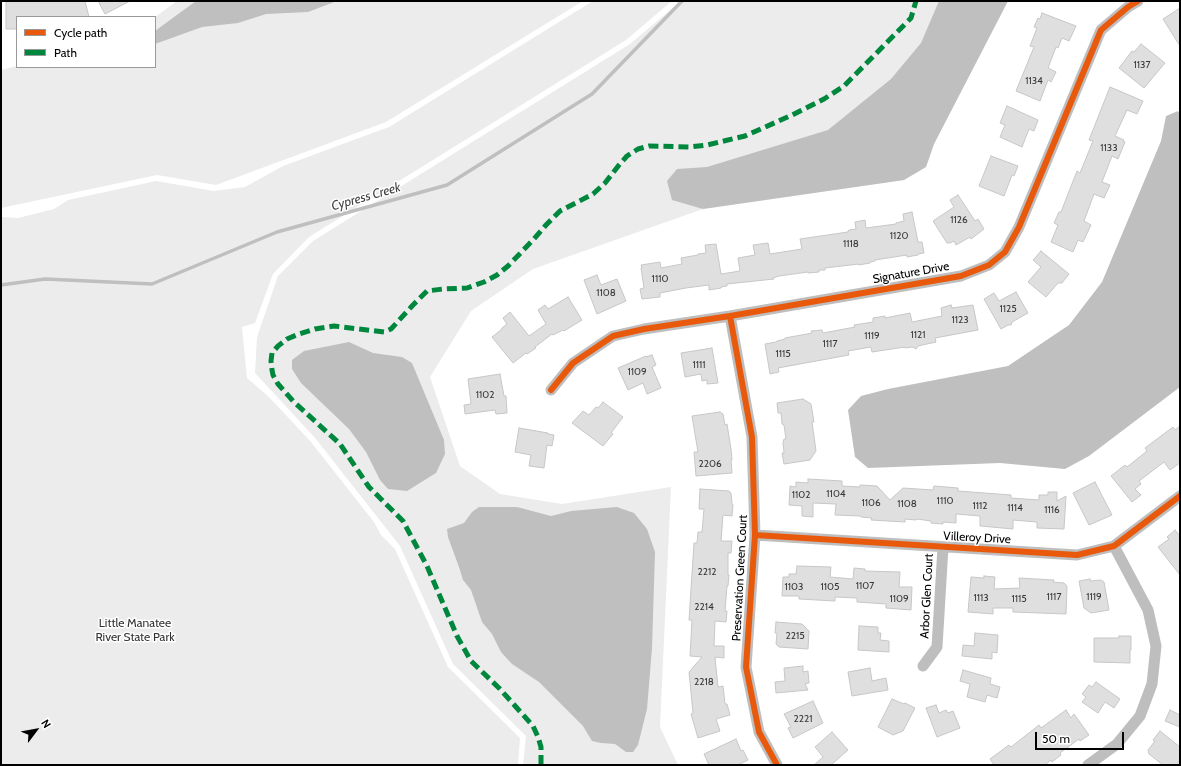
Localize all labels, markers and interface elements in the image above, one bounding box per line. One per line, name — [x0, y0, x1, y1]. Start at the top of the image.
legend — [16, 16, 156, 68]
text: Cycle path — [54, 25, 107, 40]
text: Path — [54, 45, 77, 60]
house number: 1137 — [1134, 59, 1150, 71]
house number: 1134 — [1025, 75, 1043, 87]
house number: 1133 — [1100, 142, 1118, 154]
water label: Cypress Creek — [330, 180, 402, 214]
house number: 1126 — [950, 214, 968, 226]
house number: 1120 — [890, 230, 908, 242]
house number: 1118 — [843, 238, 859, 250]
street label: Signature Drive — [872, 259, 950, 287]
house number: 1110 — [652, 273, 668, 285]
house number: 1108 — [596, 287, 616, 299]
house number: 1125 — [999, 303, 1017, 315]
house number: 1123 — [951, 314, 969, 326]
house number: 1121 — [910, 329, 926, 341]
house number: 1119 — [864, 330, 880, 342]
house number: 1117 — [823, 338, 837, 350]
house number: 1115 — [775, 348, 791, 360]
house number: 1111 — [692, 359, 706, 371]
house number: 1109 — [627, 366, 647, 378]
house number: 1102 — [476, 389, 494, 401]
house number: 2206 — [698, 458, 722, 470]
house number: 1104 — [826, 488, 846, 500]
house number: 1102 — [792, 489, 810, 501]
house number: 1110 — [937, 495, 953, 507]
house number: 1106 — [861, 497, 881, 509]
house number: 1108 — [897, 498, 917, 510]
house number: 1112 — [972, 500, 988, 512]
house number: 1114 — [1007, 502, 1023, 514]
house number: 1116 — [1044, 504, 1060, 516]
street label: Preservation Green Court — [729, 514, 751, 642]
street label: Villeroy Drive — [943, 529, 1011, 547]
street label: Arbor Glen Court — [918, 553, 936, 639]
house number: 2212 — [698, 566, 716, 578]
house number: 1107 — [856, 580, 874, 592]
house number: 1103 — [785, 581, 803, 593]
house number: 1105 — [821, 581, 839, 593]
house number: 1117 — [1047, 591, 1061, 603]
house number: 1119 — [1086, 591, 1102, 603]
house number: 1113 — [973, 592, 989, 604]
house number: 1109 — [889, 593, 909, 605]
house number: 1115 — [1011, 593, 1027, 605]
house number: 2214 — [694, 601, 714, 613]
park label: Little Manatee River State Park — [95, 616, 175, 644]
house number: 2215 — [785, 630, 805, 642]
house number: 2218 — [694, 676, 714, 688]
north arrow — [16, 710, 56, 750]
house number: 2221 — [794, 713, 812, 725]
text: N — [38, 717, 54, 731]
scale bar — [1037, 724, 1126, 750]
text: 50 m — [1042, 731, 1070, 746]

